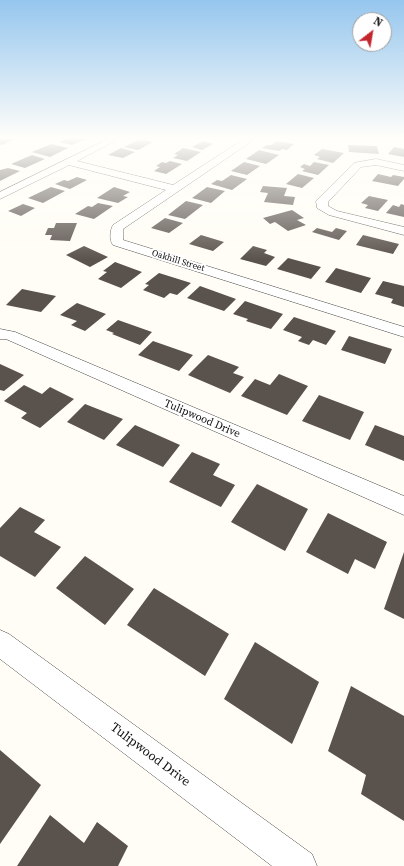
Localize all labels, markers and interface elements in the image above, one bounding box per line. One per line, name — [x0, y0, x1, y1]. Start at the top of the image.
north arrow — [352, 12, 392, 52]
text: N — [371, 14, 385, 31]
street label: Oakhill Street — [150, 248, 206, 274]
street label: Tulipwood Drive — [162, 397, 242, 441]
street label: Tulipwood Drive — [107, 720, 193, 790]

